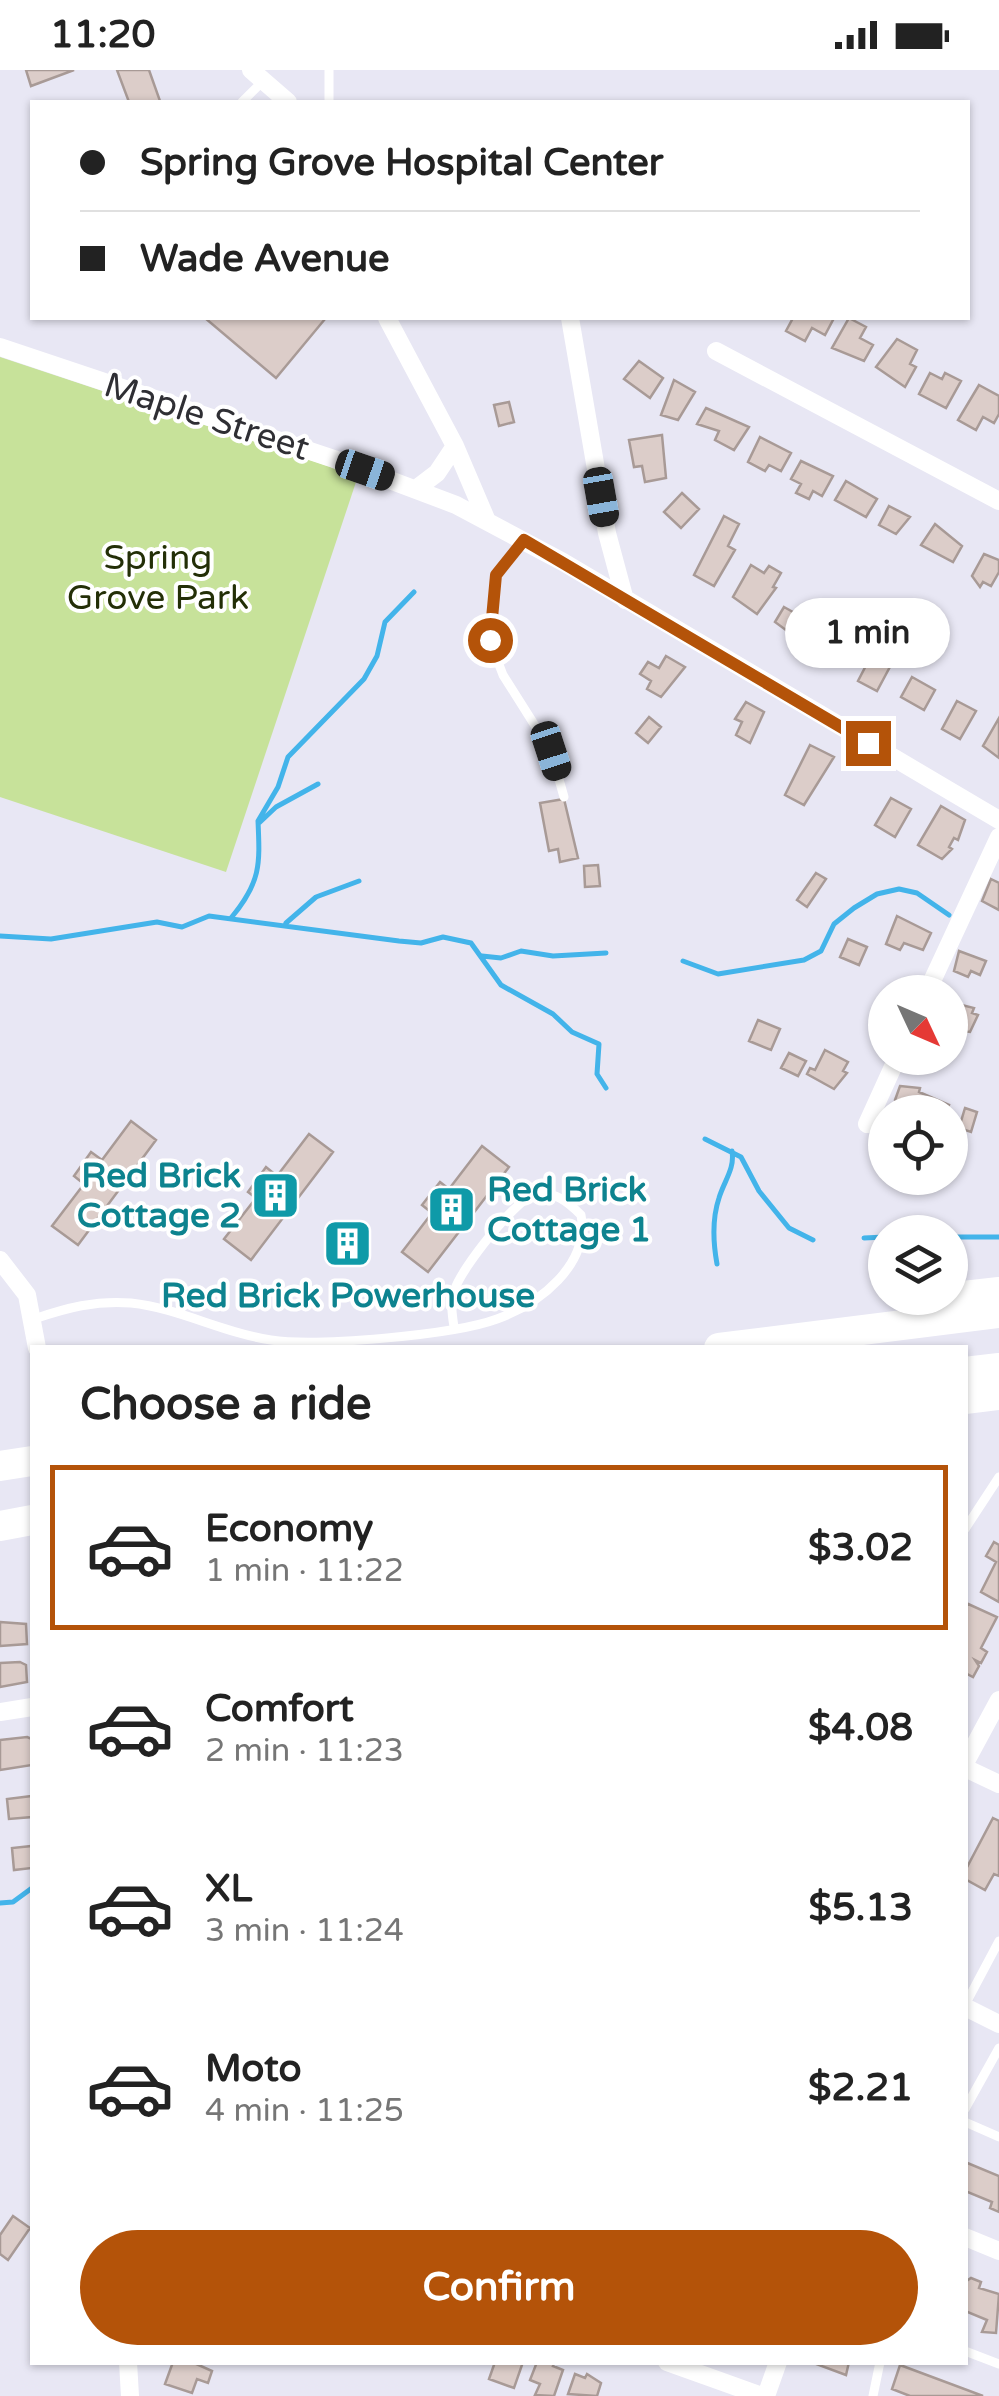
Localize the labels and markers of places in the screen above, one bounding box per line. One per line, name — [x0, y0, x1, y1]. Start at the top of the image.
place label: Red Brick Cottage 2 — [77, 1155, 241, 1237]
building icon: Red Brick Cottage 2 — [250, 1169, 302, 1221]
place label: Red Brick Cottage 1 — [487, 1169, 651, 1251]
building icon: Red Brick Cottage 1 — [426, 1183, 478, 1235]
building icon: Red Brick Powerhouse — [322, 1217, 374, 1269]
place label: Red Brick Powerhouse — [161, 1275, 535, 1317]

